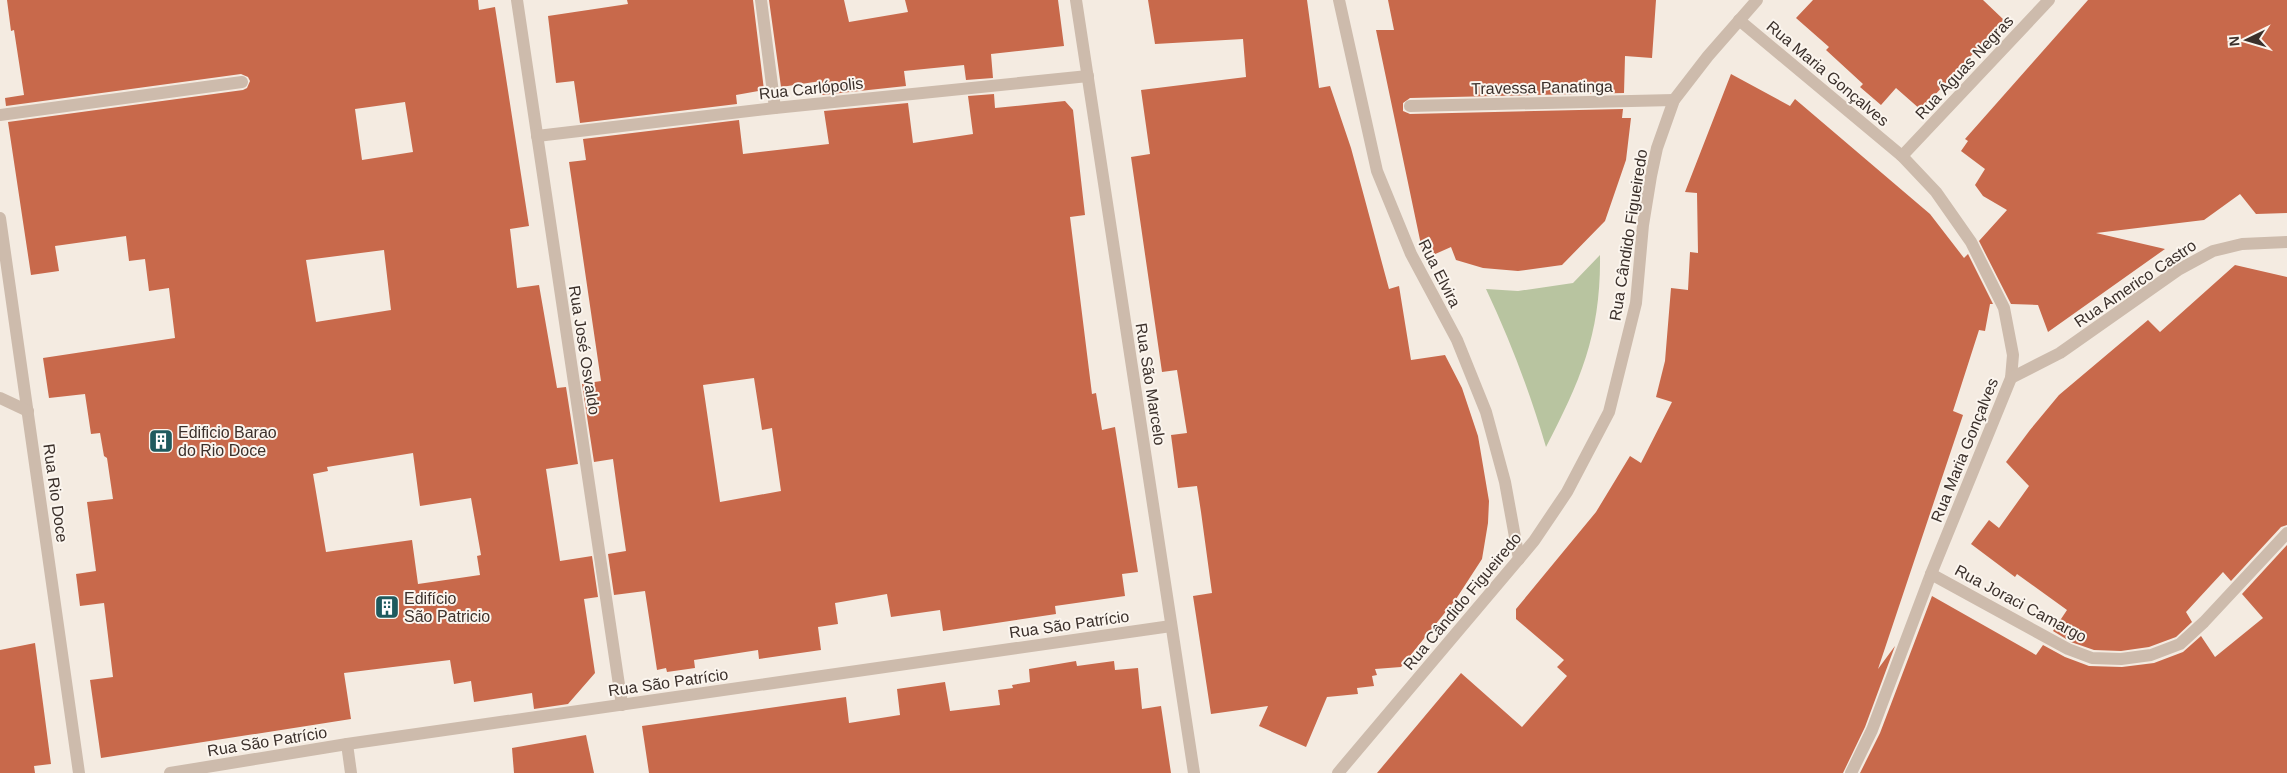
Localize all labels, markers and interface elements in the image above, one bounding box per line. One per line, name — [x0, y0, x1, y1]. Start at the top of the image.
street label: Rua Águas Negras — [1911, 11, 2017, 123]
north arrow — [2222, 15, 2272, 65]
street label: Rua Maria Gonçalves — [1763, 17, 1892, 129]
text: N — [2226, 35, 2242, 47]
street label: Rua Carlópolis — [758, 75, 864, 102]
street label: Travessa Panatinga — [1471, 78, 1613, 97]
street label: Rua Cândido Figueiredo — [1607, 148, 1650, 322]
street label: Rua Elvira — [1415, 236, 1464, 310]
street label: Rua Americo Castro — [2071, 236, 2199, 330]
street label: Rua José Osvaldo — [566, 284, 603, 416]
street label: Rua São Marcelo — [1132, 322, 1169, 447]
street label: Rua Maria Gonçalves — [1928, 376, 2001, 525]
place label: Edificio Barao do Rio Doce — [178, 424, 277, 459]
building icon: Edificio Barao do Rio Doce — [148, 428, 174, 454]
street label: Rua Rio Doce — [40, 443, 71, 544]
street label: Rua Cândido Figueiredo — [1400, 529, 1525, 673]
street label: Rua Joraci Camargo — [1952, 561, 2090, 645]
place label: Edifício São Patricio — [404, 590, 490, 625]
building icon: Edifício São Patricio — [374, 594, 400, 620]
street label: Rua São Patrício — [1008, 608, 1130, 641]
street label: Rua São Patrício — [607, 666, 729, 699]
street label: Rua São Patrício — [206, 724, 328, 759]

